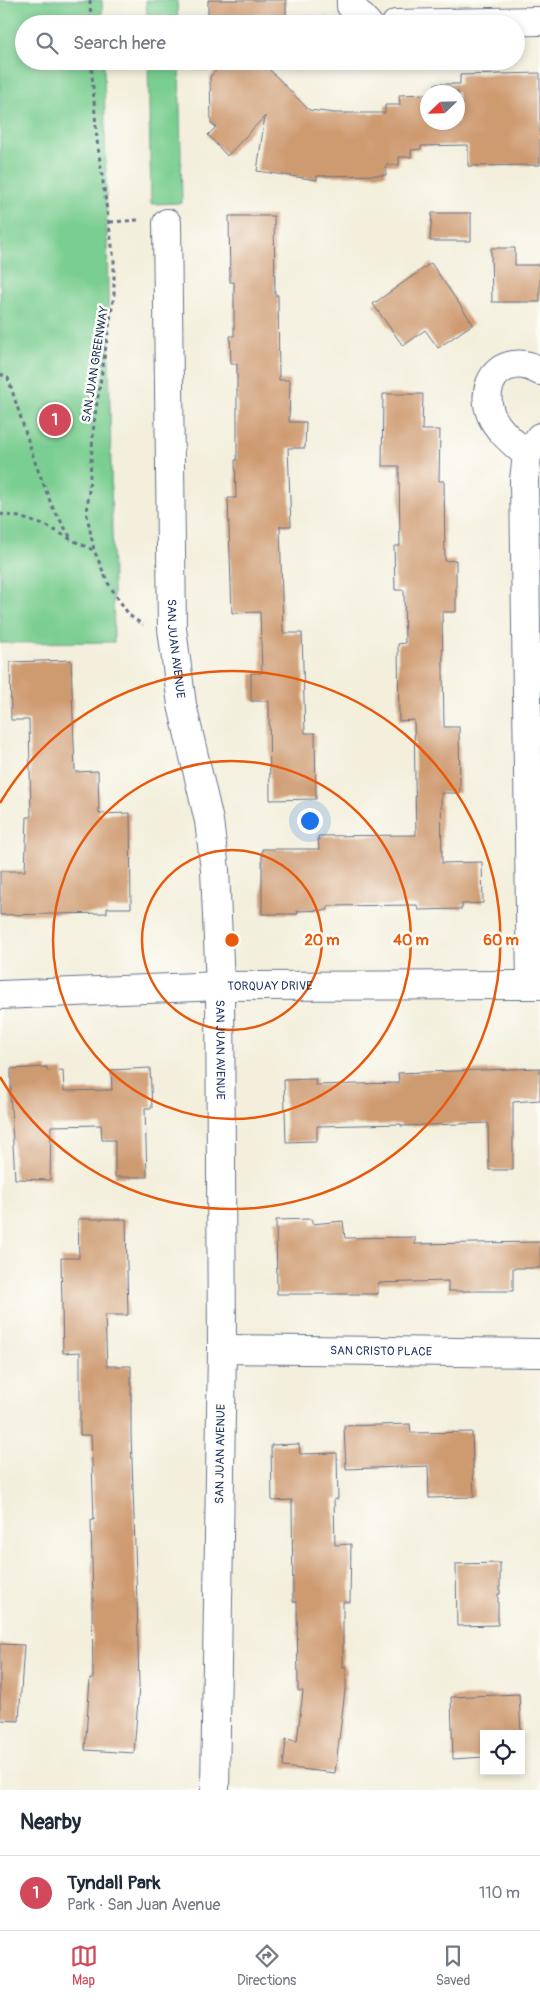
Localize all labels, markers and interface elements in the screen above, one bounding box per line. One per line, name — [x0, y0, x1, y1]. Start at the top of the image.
search box — [15, 15, 525, 70]
icon: search — [33, 29, 61, 57]
text: Search here — [73, 31, 166, 55]
north arrow — [420, 85, 465, 130]
street label: SAN JUAN GREENWAY — [79, 305, 112, 423]
pin: 1 — [39, 401, 71, 439]
street label: SAN JUAN AVENUE — [164, 599, 188, 699]
your location — [297, 808, 323, 834]
centre of rings — [223, 931, 241, 949]
text: 20 m — [304, 931, 340, 950]
text: 40 m — [393, 931, 429, 950]
text: 60 m — [483, 931, 519, 950]
street label: TORQUAY DRIVE — [227, 979, 312, 994]
street label: SAN JUAN AVENUE — [212, 1000, 228, 1100]
street label: SAN CRISTO PLACE — [330, 1343, 432, 1360]
street label: SAN JUAN AVENUE — [212, 1404, 229, 1504]
map controls — [480, 1730, 525, 1775]
button: locate — [480, 1730, 525, 1775]
text: Nearby — [20, 1809, 81, 1836]
text: Tyndall Park — [67, 1871, 160, 1895]
text: 1 — [33, 1883, 39, 1903]
text: 110 m — [479, 1883, 520, 1903]
text: Park · San Juan Avenue — [67, 1895, 220, 1915]
tab: Map — [70, 1942, 98, 1989]
tab: Directions — [237, 1942, 296, 1989]
tab: Saved — [436, 1942, 470, 1989]

